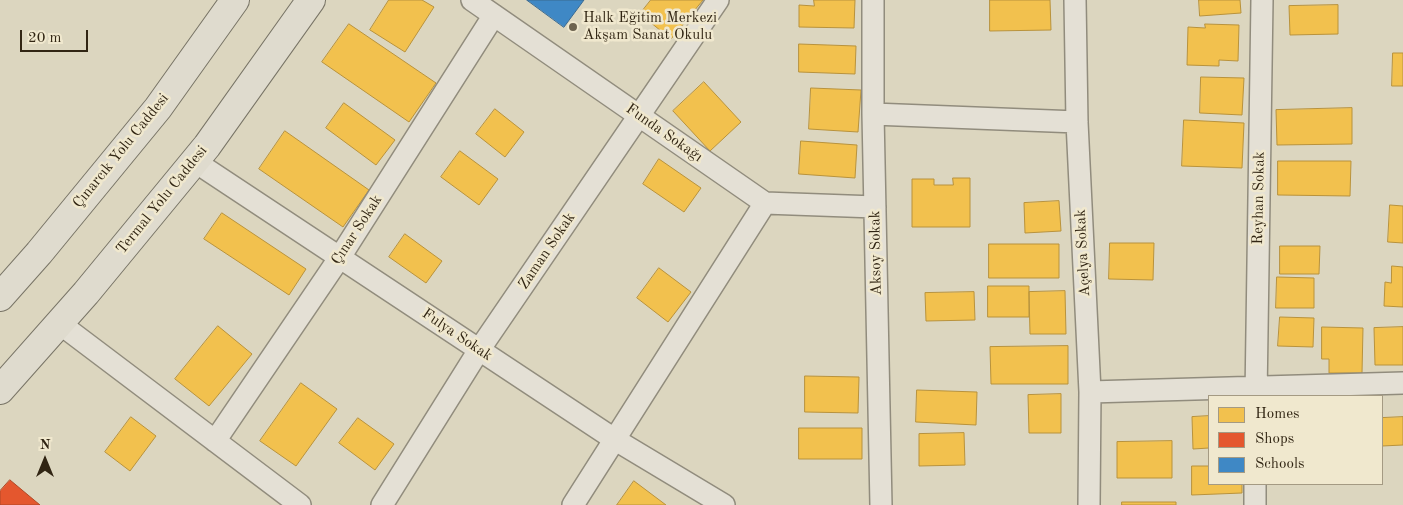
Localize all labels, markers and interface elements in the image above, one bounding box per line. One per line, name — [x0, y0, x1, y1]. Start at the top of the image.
place label: Halk Eğitim Merkezi Akşam Sanat Okulu — [583, 9, 717, 44]
scale bar — [22, 20, 90, 52]
marker: Halk Eğitim Merkezi Akşam Sanat Okulu — [567, 21, 579, 33]
text: 20 m — [28, 31, 62, 46]
street label: Çınarcık Yolu Caddesi — [69, 90, 173, 212]
street label: Funda Sokağı — [622, 100, 706, 166]
street label: Termal Yolu Caddesi — [113, 142, 211, 258]
street label: Reyhan Sokak — [1249, 151, 1269, 245]
street label: Çınar Sokak — [328, 192, 386, 268]
street label: Zaman Sokak — [515, 209, 579, 293]
street label: Açelya Sokak — [1072, 209, 1094, 297]
street label: Aksoy Sokak — [866, 210, 886, 296]
street label: Fulya Sokak — [418, 305, 496, 365]
legend — [1208, 395, 1383, 485]
text: Homes — [1255, 407, 1300, 422]
text: Shops — [1255, 432, 1294, 447]
north arrow — [20, 435, 70, 485]
text: N — [40, 438, 50, 452]
text: Schools — [1255, 457, 1304, 472]

